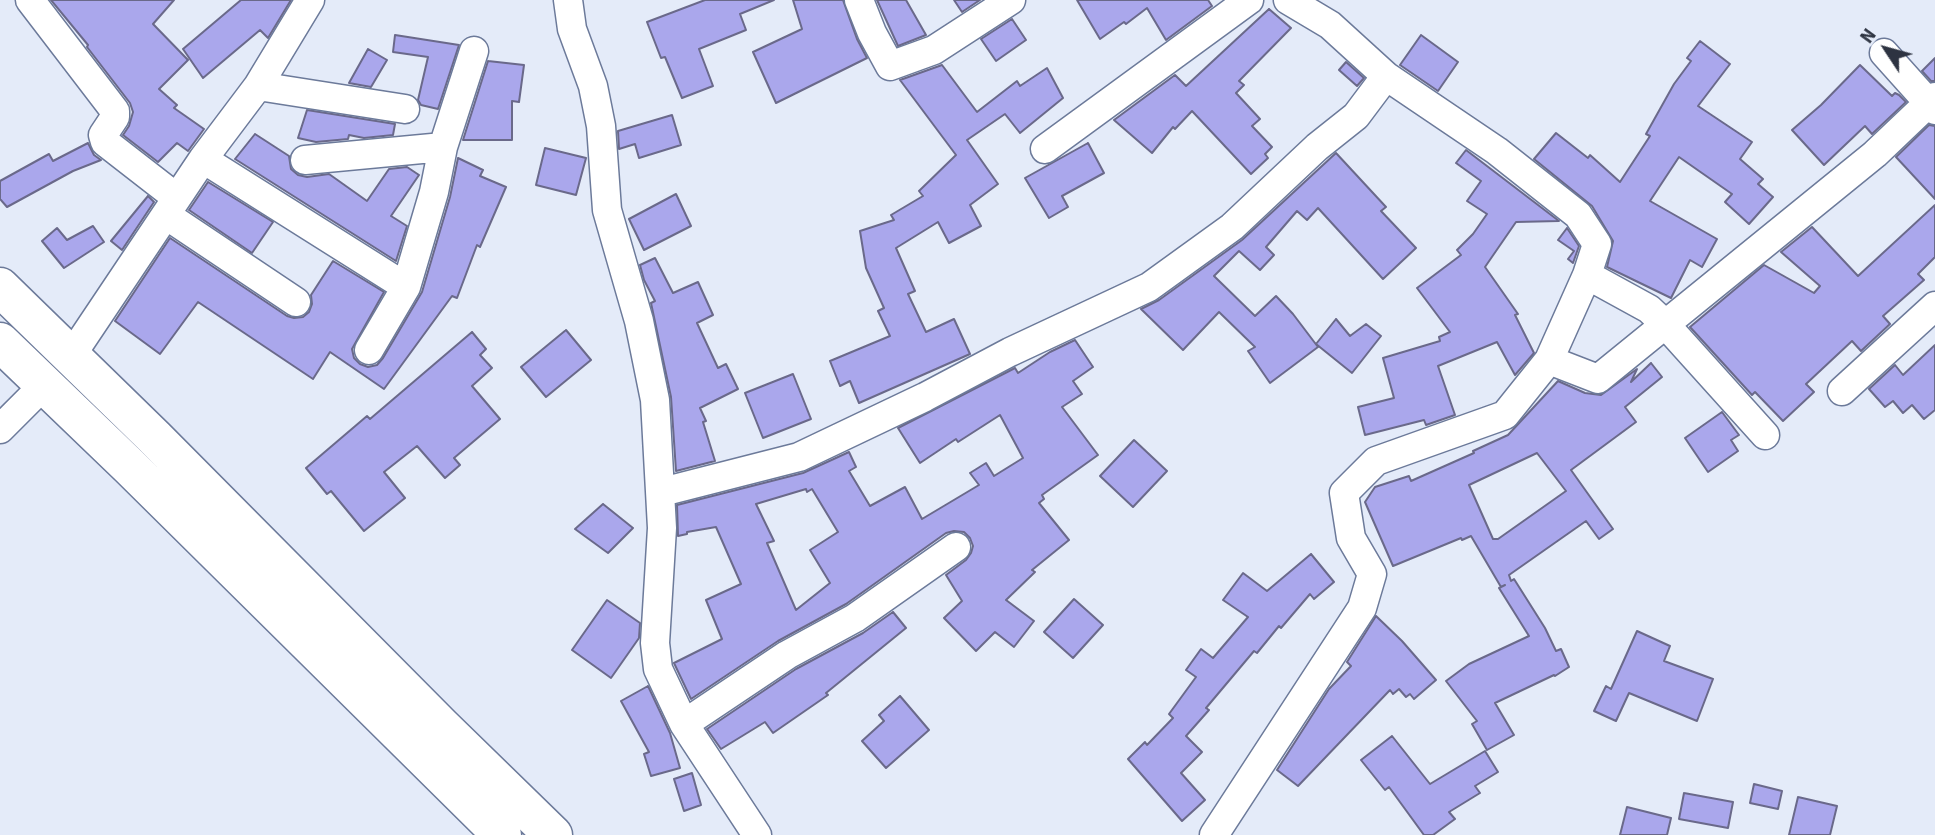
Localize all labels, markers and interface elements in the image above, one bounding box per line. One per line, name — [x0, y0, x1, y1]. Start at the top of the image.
north arrow — [1851, 14, 1921, 84]
text: N — [1854, 23, 1883, 49]

